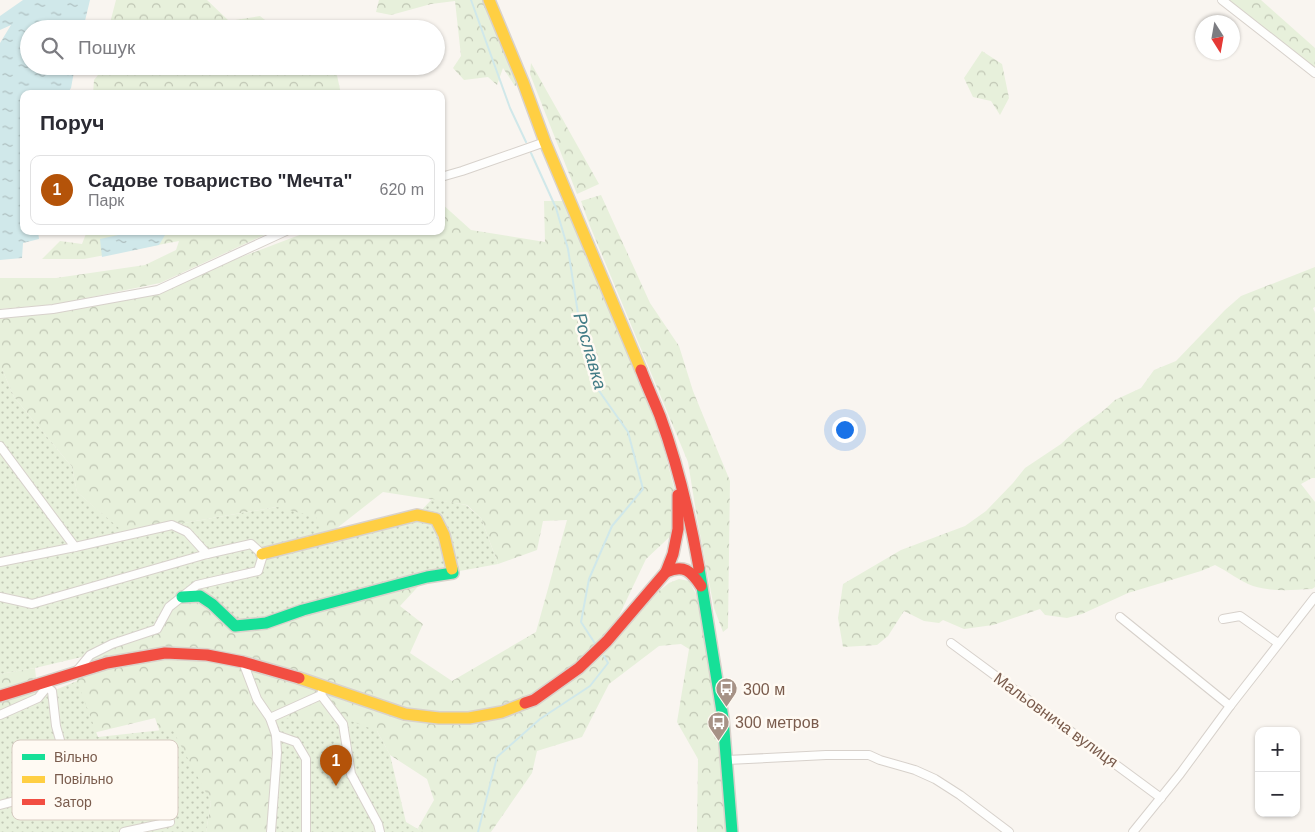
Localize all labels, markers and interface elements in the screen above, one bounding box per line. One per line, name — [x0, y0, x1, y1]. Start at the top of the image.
north arrow — [1195, 15, 1240, 60]
search box — [20, 20, 445, 75]
icon: search — [38, 34, 66, 62]
text: Пошук — [78, 37, 135, 58]
text: Поруч — [40, 111, 104, 134]
text: Садове товариство "Мечта" — [88, 170, 352, 191]
text: 1 — [53, 181, 61, 198]
text: 620 m — [380, 181, 424, 198]
text: Парк — [88, 192, 124, 209]
water label: Рославка — [570, 310, 610, 392]
your location — [832, 417, 858, 443]
street label: Мальовнича вулиця — [991, 669, 1121, 771]
bus stop icon: 300 м — [715, 677, 739, 708]
place label: 300 м — [743, 681, 785, 698]
bus stop icon: 300 метров — [707, 710, 731, 741]
place label: 300 метров — [735, 714, 819, 731]
map controls — [1255, 727, 1300, 817]
button: + — [1255, 727, 1300, 772]
legend — [12, 740, 178, 820]
pin: 1 — [320, 745, 352, 786]
text: Вільно — [54, 749, 98, 765]
text: Повільно — [54, 771, 114, 787]
button: − — [1255, 772, 1300, 817]
text: Затор — [54, 794, 92, 810]

